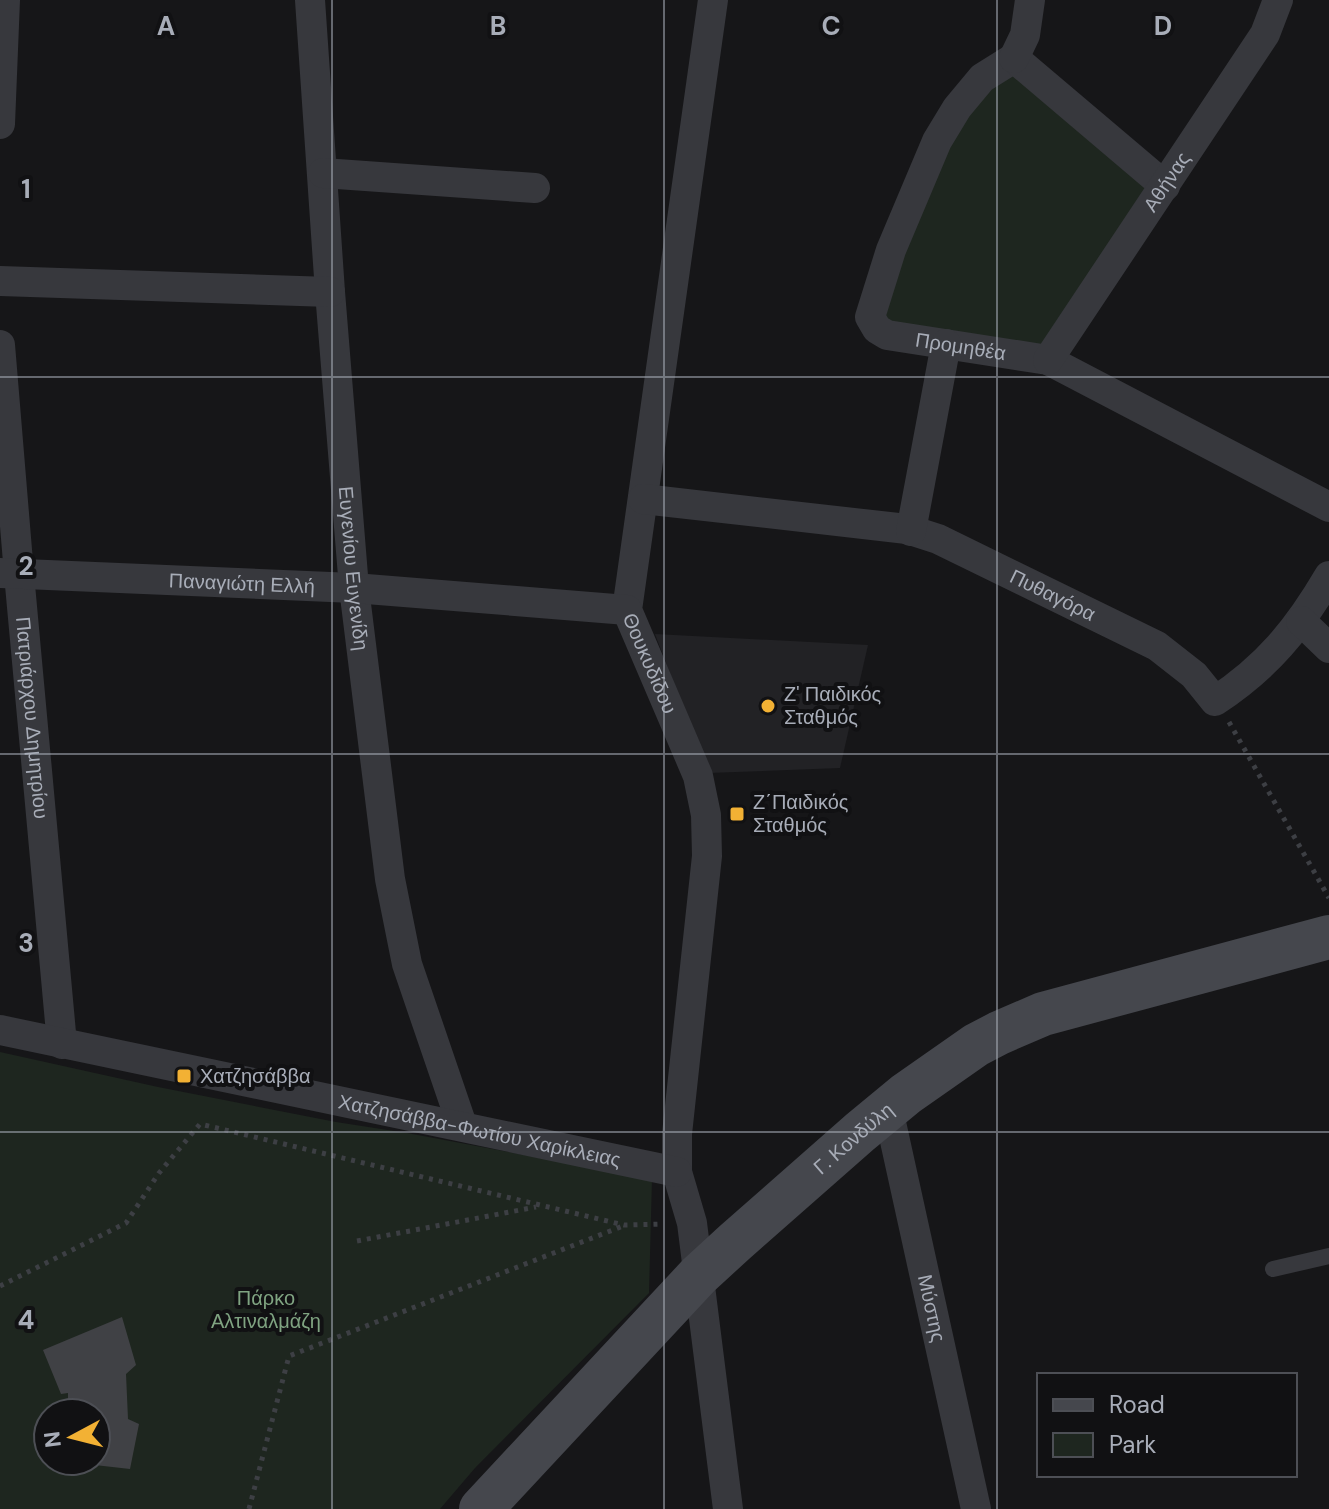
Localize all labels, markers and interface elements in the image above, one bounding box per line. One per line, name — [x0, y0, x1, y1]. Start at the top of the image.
text: A — [157, 9, 175, 43]
text: B — [490, 9, 506, 43]
text: C — [821, 9, 841, 43]
text: D — [1154, 9, 1172, 43]
street label: Αθήνας — [1137, 147, 1196, 217]
text: 1 — [21, 172, 31, 206]
street label: Προμηθέα — [914, 327, 1008, 366]
street label: Ευγενίου Ευγενίδη — [333, 485, 375, 652]
text: 2 — [18, 549, 34, 583]
street label: Πυθαγόρα — [1006, 563, 1100, 627]
street label: Παναγιώτη Ελλή — [168, 567, 315, 599]
street label: Θουκυδίδου — [617, 609, 683, 718]
street label: Πατριάρχου Δημητρίου — [10, 615, 54, 820]
place label: Ζ' Παιδικός Σταθμός — [784, 681, 882, 730]
marker: Ζ' Παιδικός Σταθμός — [759, 697, 777, 715]
place label: Ζ΄Παιδικός Σταθμός — [753, 789, 849, 838]
marker: Ζ΄Παιδικός Σταθμός — [728, 805, 746, 823]
text: 3 — [18, 926, 34, 960]
place label: Χατζησάββα — [200, 1063, 311, 1089]
marker: Χατζησάββα — [175, 1067, 193, 1085]
street label: Χατζησάββα-Φωτίου Χαρίκλειας — [336, 1088, 623, 1173]
street label: Γ. Κονδύλη — [808, 1097, 899, 1180]
street label: Μύστης — [912, 1272, 952, 1345]
park label: Πάρκο Αλτιναλμάζη — [211, 1285, 321, 1334]
text: 4 — [18, 1303, 34, 1337]
legend — [1037, 1373, 1297, 1477]
text: Road — [1109, 1389, 1165, 1420]
north arrow — [32, 1397, 112, 1477]
text: Park — [1109, 1429, 1156, 1460]
text: N — [37, 1430, 68, 1449]

